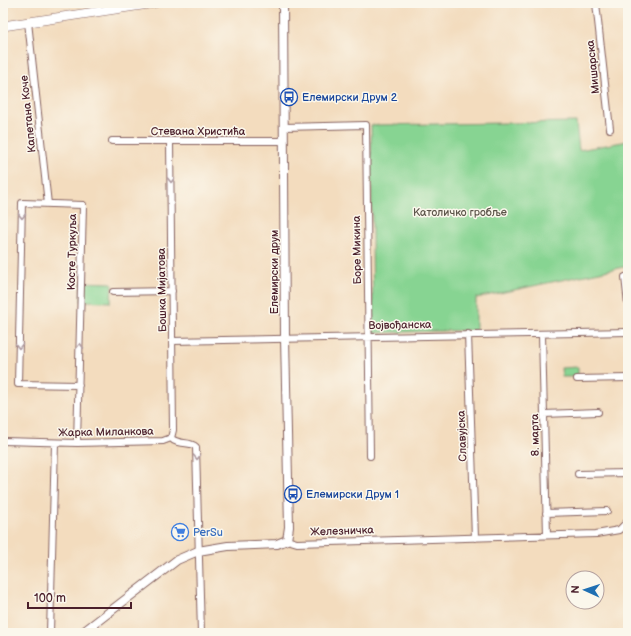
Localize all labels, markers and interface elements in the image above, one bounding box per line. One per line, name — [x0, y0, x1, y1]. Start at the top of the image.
street label: Мишарска — [584, 39, 602, 95]
street label: Капетана Коче — [17, 75, 39, 153]
bus stop icon: Елемирски Друм 2 — [279, 87, 299, 107]
place label: Елемирски Друм 2 — [302, 91, 398, 104]
street label: Стевана Христића — [151, 125, 246, 138]
one-way arrow — [167, 177, 175, 183]
park label: Католичко гробље — [413, 206, 507, 219]
one-way arrow — [18, 213, 26, 219]
street label: Косте Туркуља — [65, 213, 79, 290]
street label: Боре Микина — [350, 215, 364, 284]
street label: Елемирски друм — [268, 230, 281, 314]
street label: Бошка Мијатова — [155, 247, 169, 332]
street label: Војвођанска — [368, 318, 432, 332]
one-way arrow — [15, 343, 23, 349]
one-way arrow — [75, 343, 84, 349]
street label: Славујска — [455, 410, 469, 462]
street label: 8. марта — [528, 413, 542, 456]
street label: Жарка Миланкова — [58, 425, 154, 439]
one-way arrow — [193, 454, 201, 460]
bus stop icon: Елемирски Друм 1 — [283, 484, 303, 504]
place label: Елемирски Друм 1 — [306, 488, 399, 501]
supermarket icon: PerSu — [170, 522, 190, 542]
street label: Железничка — [310, 523, 375, 539]
place label: PerSu — [193, 526, 223, 539]
north arrow — [565, 570, 605, 610]
scale bar — [28, 584, 131, 610]
text: N — [569, 585, 582, 594]
text: 100 m — [34, 591, 66, 606]

